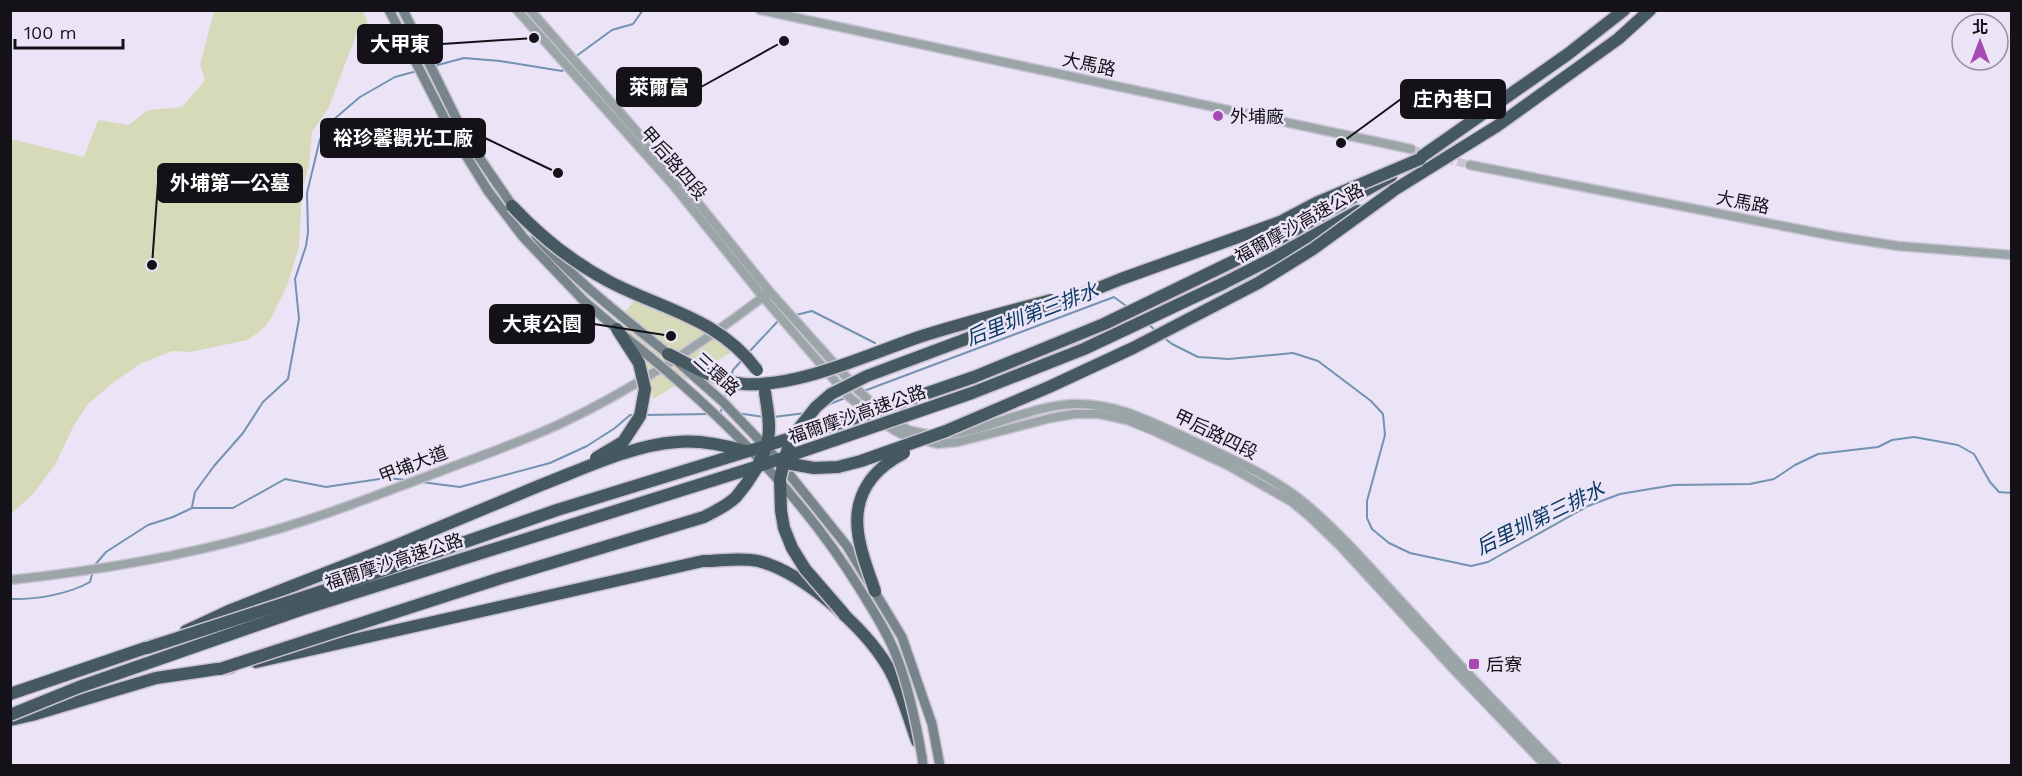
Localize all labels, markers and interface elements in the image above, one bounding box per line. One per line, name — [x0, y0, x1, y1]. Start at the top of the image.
scale bar — [15, 12, 123, 50]
north arrow — [1950, 12, 2010, 72]
text: 北 — [1972, 18, 1988, 37]
text: 100 m — [24, 22, 77, 43]
callout: 大甲東 — [358, 25, 442, 63]
text: 大甲東 — [370, 32, 430, 56]
street label: 大馬路 — [1060, 48, 1118, 80]
callout: 萊爾富 — [617, 68, 701, 106]
text: 萊爾富 — [629, 75, 689, 99]
callout: 庄內巷口 — [1401, 80, 1505, 118]
text: 庄內巷口 — [1413, 87, 1493, 111]
place label: 外埔廠 — [1230, 106, 1284, 127]
marker: 外埔廠 — [1211, 109, 1225, 123]
callout: 裕珍馨觀光工廠 — [321, 119, 485, 157]
street label: 甲后路四段 — [637, 122, 711, 204]
text: 裕珍馨觀光工廠 — [333, 126, 473, 150]
callout: 外埔第一公墓 — [158, 164, 302, 202]
text: 外埔第一公墓 — [170, 171, 290, 195]
street label: 福爾摩沙高速公路 — [1231, 179, 1367, 267]
street label: 大馬路 — [1714, 187, 1772, 217]
water label: 后里圳第三排水 — [962, 277, 1103, 350]
callout: 大東公園 — [490, 305, 594, 343]
text: 大東公園 — [502, 312, 582, 336]
street label: 三環路 — [690, 348, 744, 400]
street label: 福爾摩沙高速公路 — [786, 381, 928, 447]
street label: 甲后路四段 — [1171, 405, 1261, 463]
street label: 甲埔大道 — [376, 441, 450, 487]
water label: 后里圳第三排水 — [1472, 476, 1609, 559]
street label: 福爾摩沙高速公路 — [322, 529, 466, 593]
place label: 后寮 — [1486, 654, 1522, 675]
marker: 后寮 — [1467, 657, 1481, 671]

